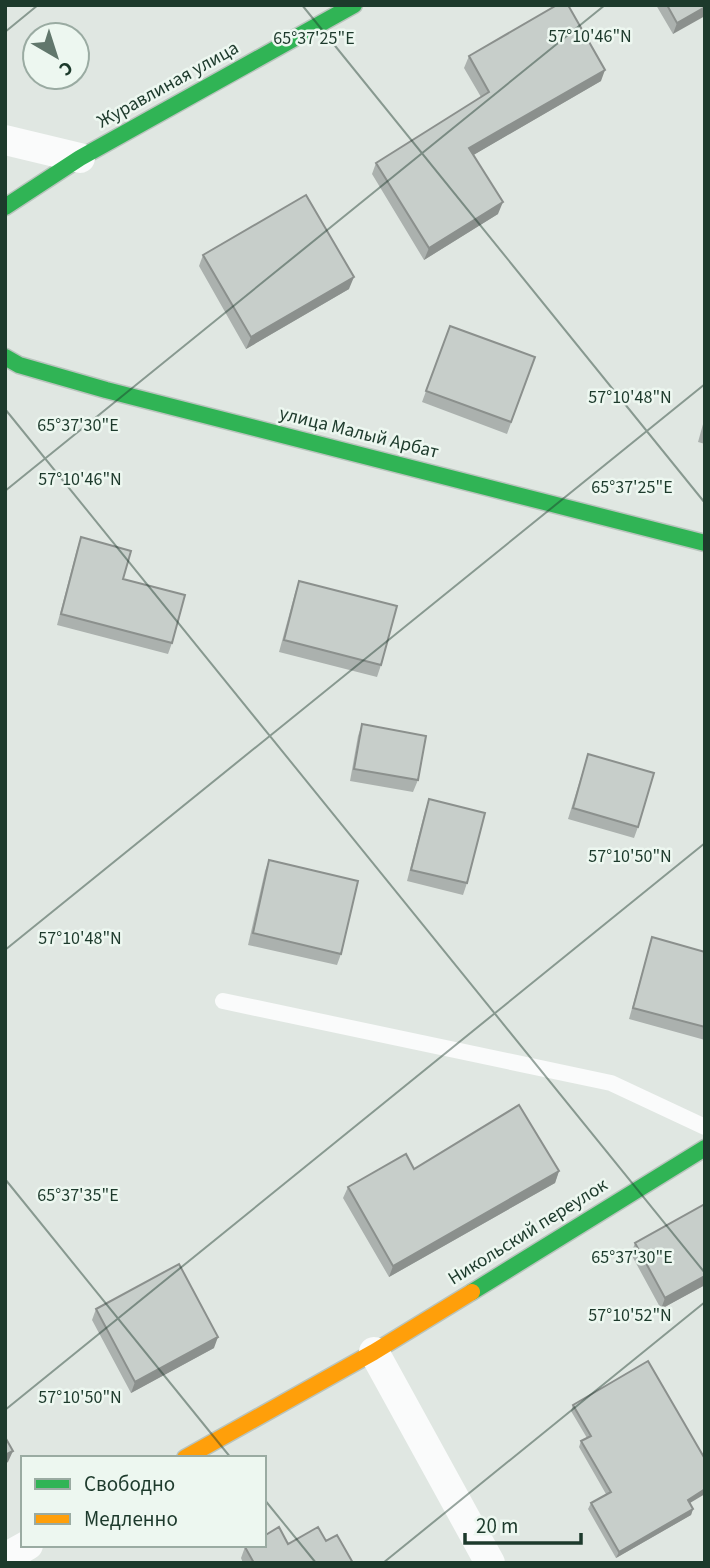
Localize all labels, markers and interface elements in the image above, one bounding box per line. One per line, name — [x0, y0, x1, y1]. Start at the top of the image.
north arrow — [21, 21, 91, 91]
text: 57°10'46"N — [548, 24, 632, 49]
text: 65°37'25"E — [273, 26, 355, 51]
street label: Журавлиная улица — [92, 35, 244, 135]
text: С — [53, 54, 79, 82]
text: 57°10'48"N — [588, 385, 672, 410]
street label: улица Малый Арбат — [276, 400, 442, 466]
text: 65°37'30"E — [37, 413, 119, 438]
text: 57°10'46"N — [38, 467, 122, 492]
text: 65°37'25"E — [591, 475, 673, 500]
text: 57°10'50"N — [588, 844, 672, 869]
text: 57°10'48"N — [38, 926, 122, 951]
street label: Никольский переулок — [443, 1172, 614, 1292]
text: 65°37'35"E — [37, 1183, 119, 1208]
text: 65°37'30"E — [591, 1245, 673, 1270]
text: 57°10'52"N — [588, 1303, 672, 1328]
text: 57°10'50"N — [38, 1385, 122, 1410]
legend — [21, 1456, 266, 1547]
text: Свободно — [84, 1469, 175, 1499]
scale bar — [465, 1502, 580, 1546]
text: Медленно — [84, 1504, 178, 1534]
text: 20 m — [476, 1511, 518, 1541]

